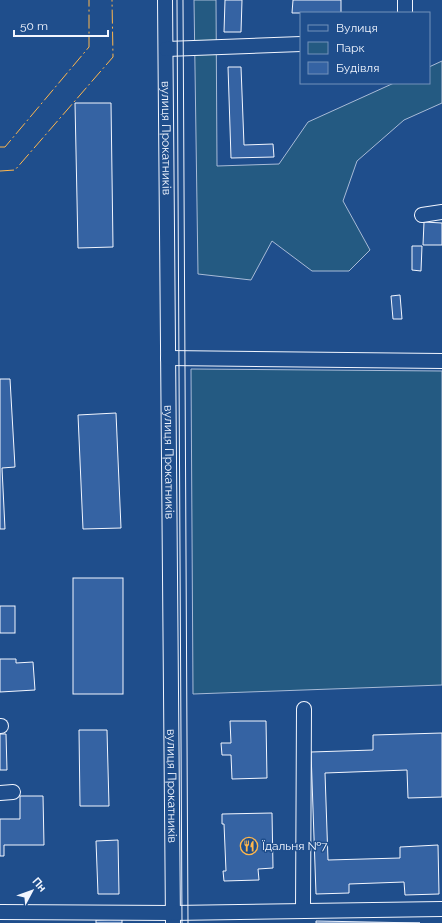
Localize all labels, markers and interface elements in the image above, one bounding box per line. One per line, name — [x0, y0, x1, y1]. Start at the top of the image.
scale bar — [14, 12, 108, 38]
legend — [300, 12, 430, 84]
text: 50 m — [20, 19, 48, 33]
text: Вулиця — [336, 21, 378, 35]
text: Парк — [336, 41, 365, 55]
text: Будівля — [336, 61, 379, 75]
street label: вулиця Прокатників — [159, 81, 174, 195]
street label: вулиця Прокатників — [162, 405, 176, 519]
street label: вулиця Прокатників — [164, 729, 179, 843]
restaurant icon: Їдальня №7 — [239, 836, 259, 856]
place label: Їдальня №7 — [262, 839, 328, 853]
north arrow — [12, 871, 52, 911]
text: Пн — [29, 875, 49, 895]

